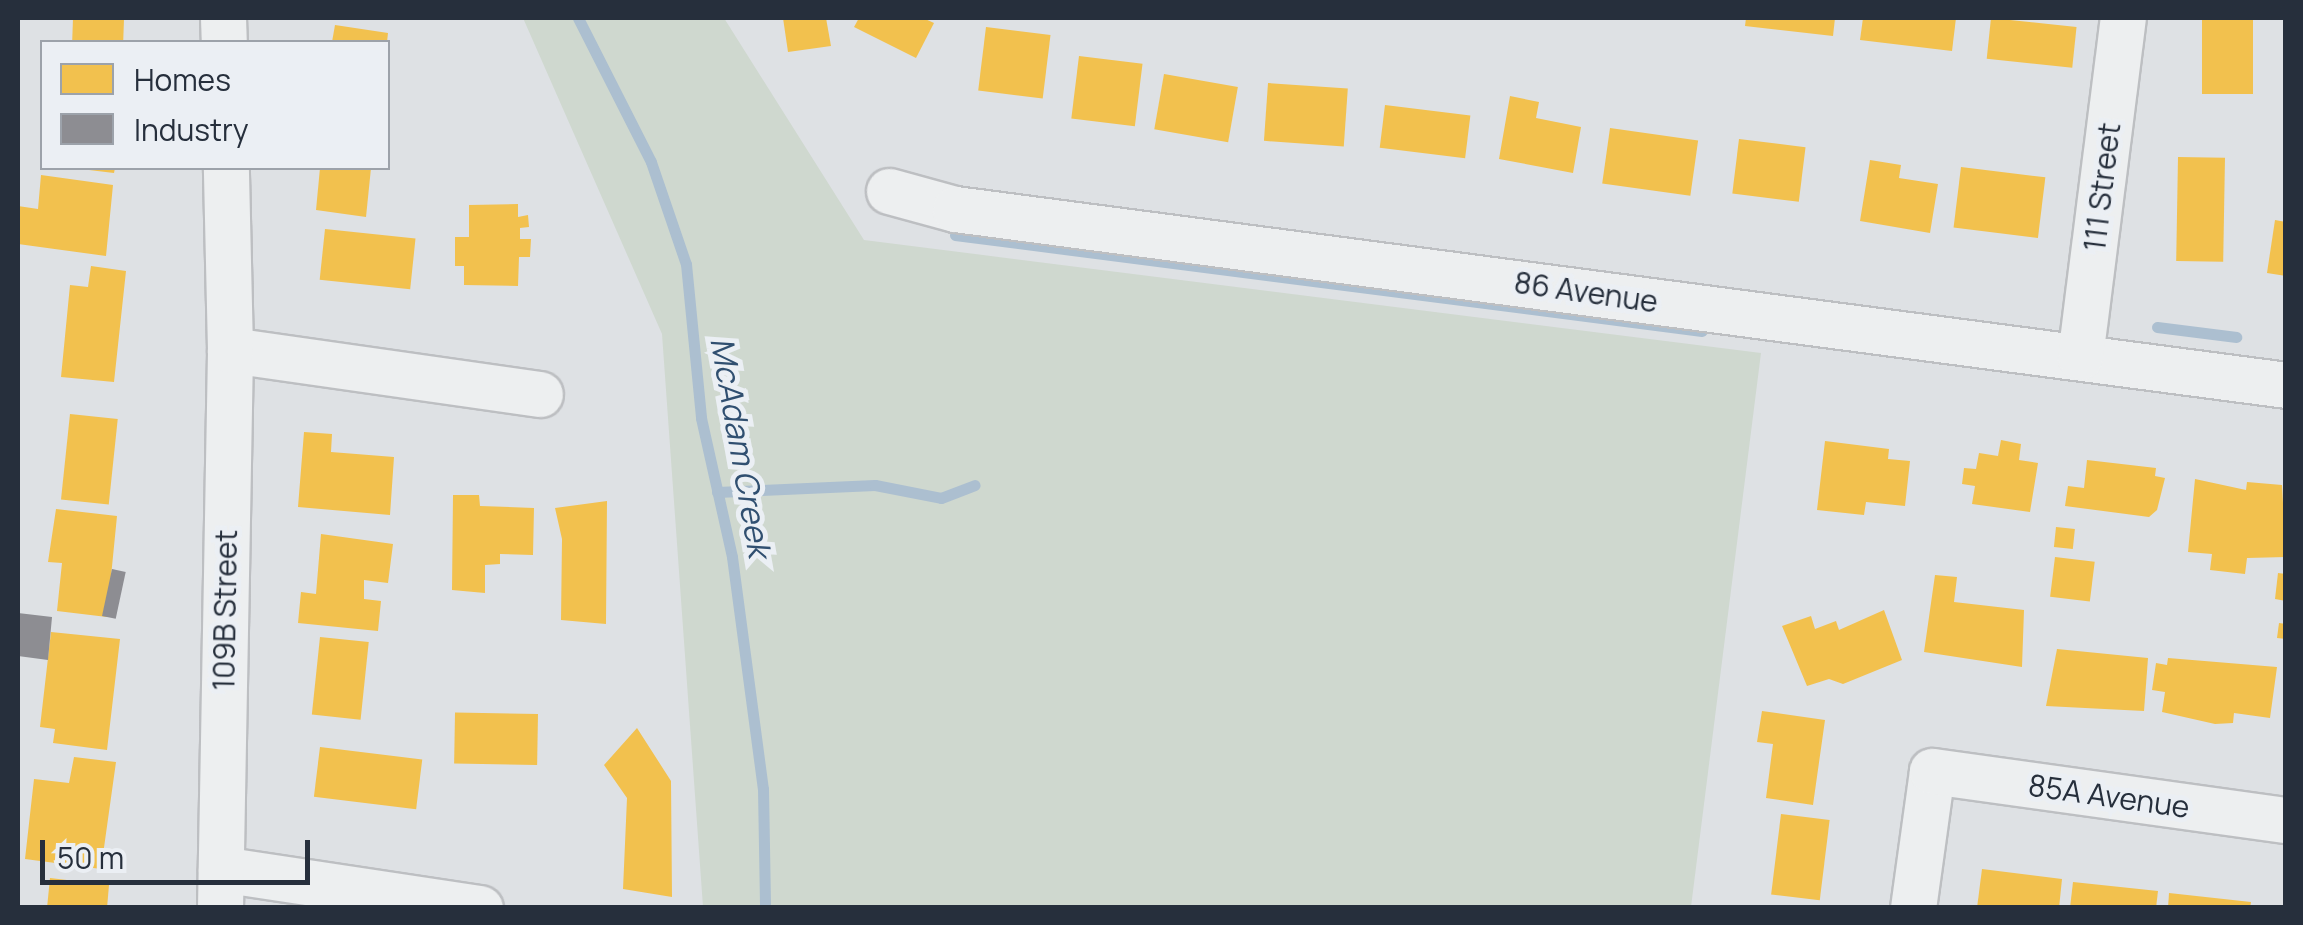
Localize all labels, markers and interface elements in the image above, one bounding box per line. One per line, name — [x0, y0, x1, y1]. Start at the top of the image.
legend — [40, 40, 390, 170]
text: Homes — [134, 59, 231, 100]
text: Industry — [134, 109, 249, 150]
street label: 111 Street — [2076, 121, 2128, 253]
street label: 86 Avenue — [1512, 264, 1660, 320]
water label: McAdam Creek — [703, 334, 779, 560]
street label: 109B Street — [206, 529, 244, 691]
street label: 85A Avenue — [2026, 767, 2192, 825]
scale bar — [45, 820, 315, 882]
text: 50 m — [57, 837, 124, 878]

